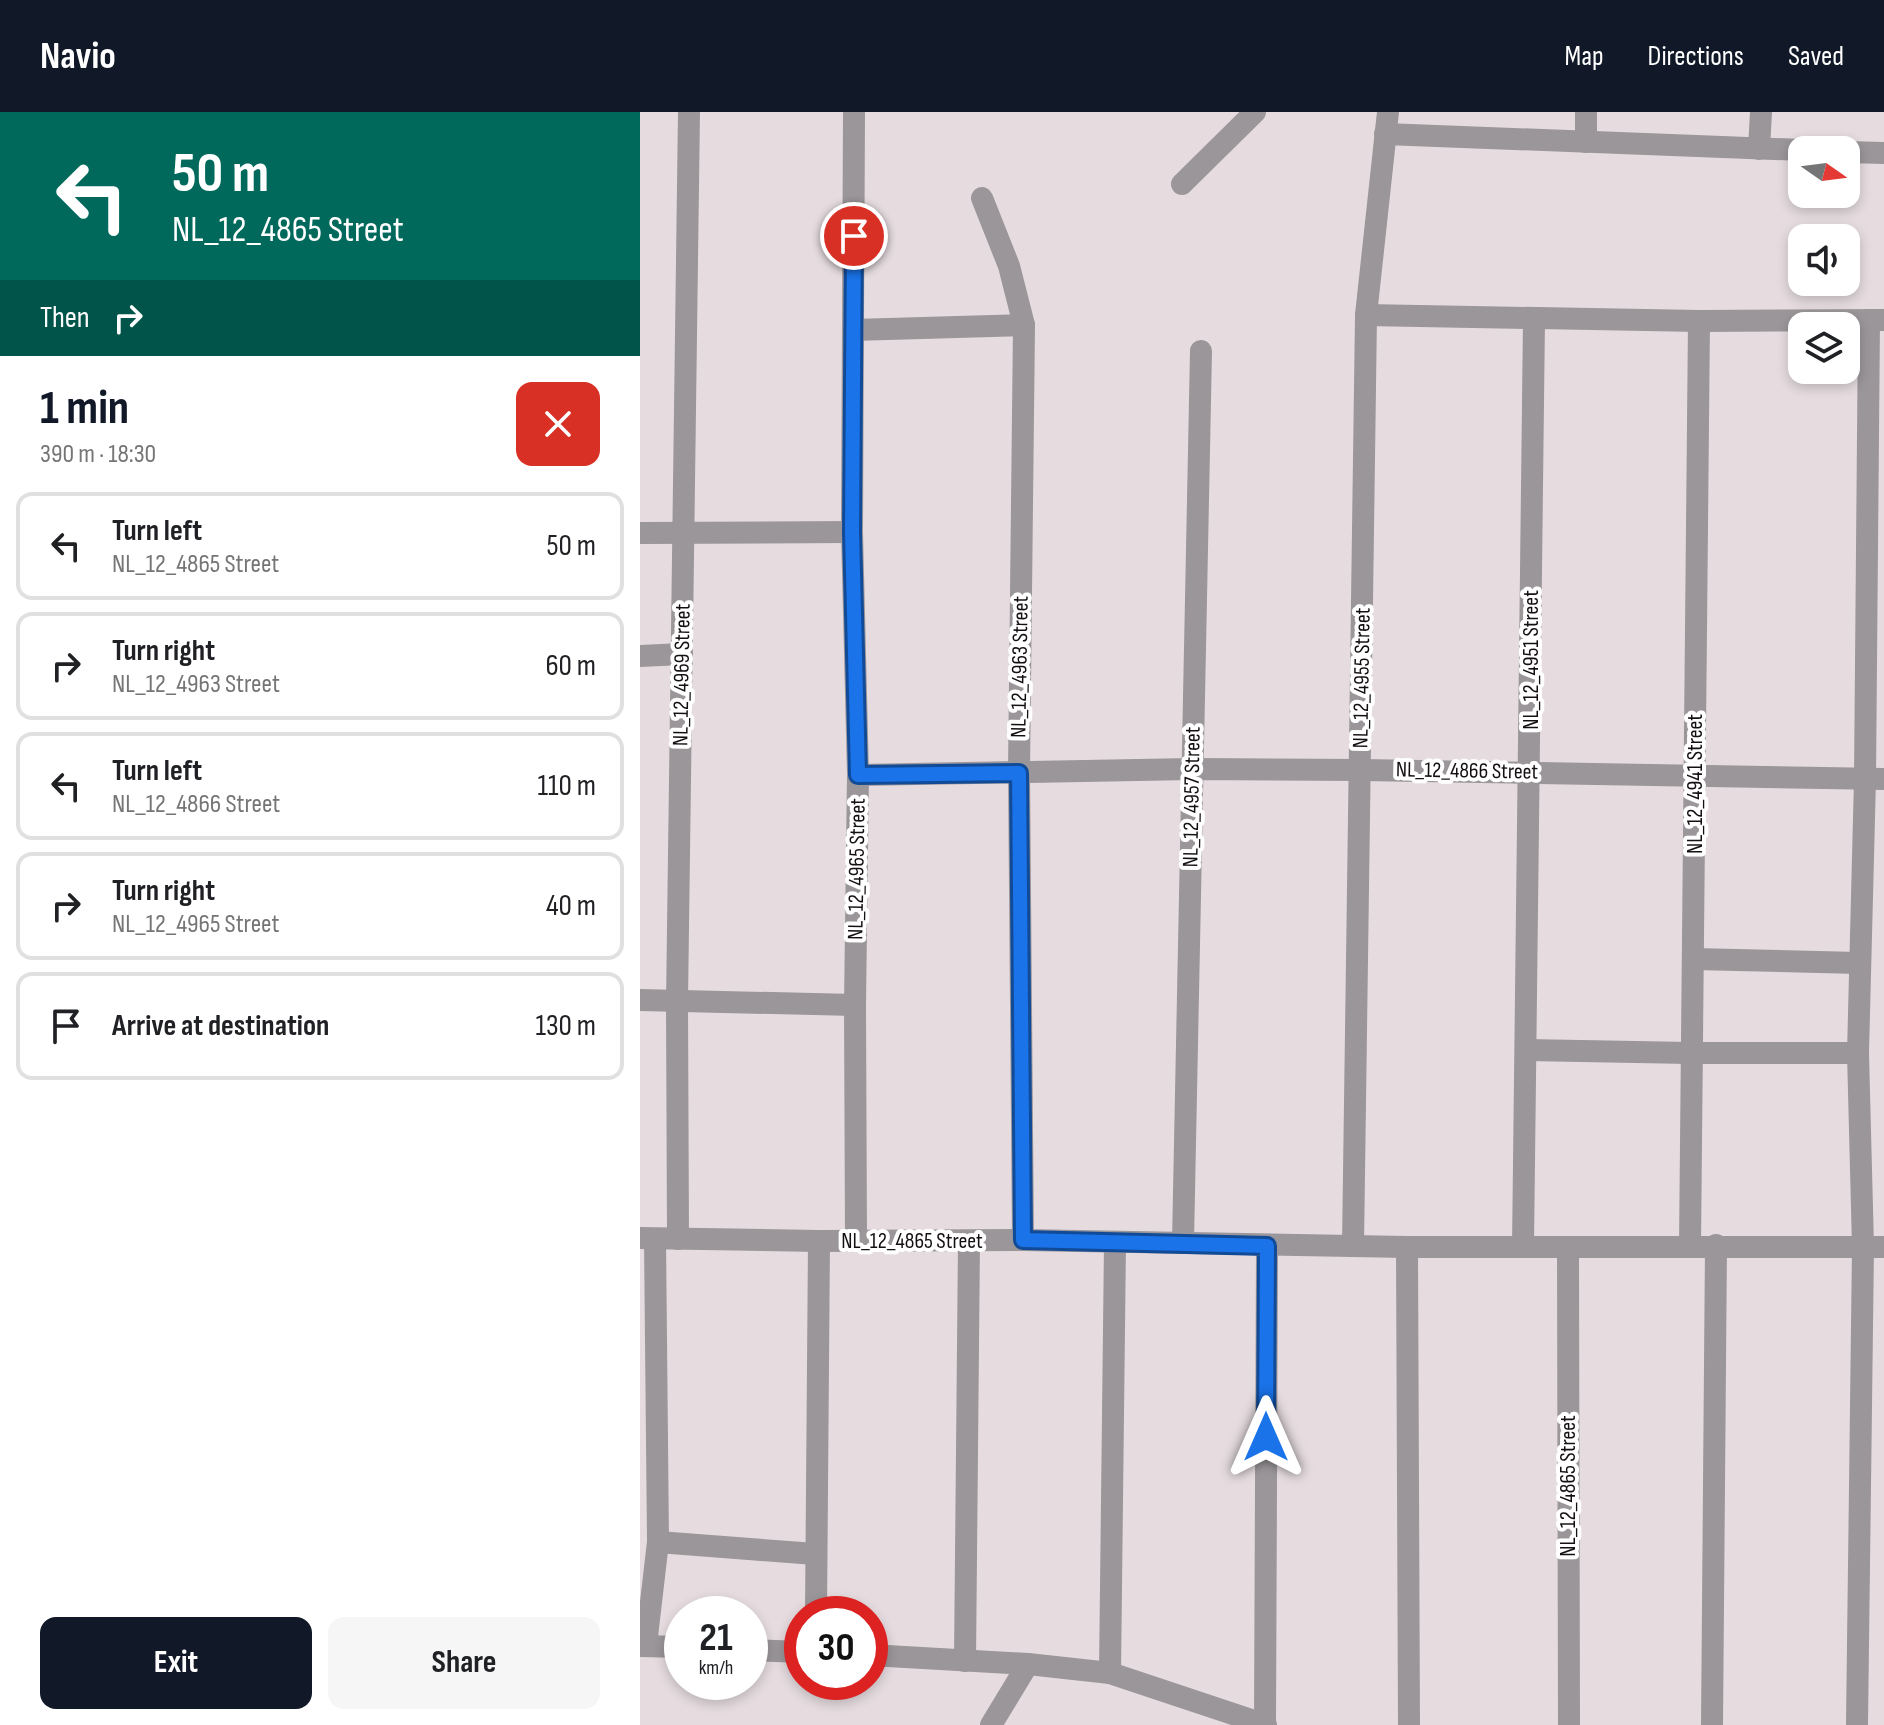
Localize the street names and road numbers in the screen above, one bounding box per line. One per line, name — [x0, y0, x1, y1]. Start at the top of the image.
street label: NL_12_4951 Street — [1518, 590, 1545, 730]
street label: NL_12_4963 Street — [1005, 595, 1035, 738]
street label: NL_12_4969 Street — [667, 603, 697, 746]
street label: NL_12_4955 Street — [1347, 607, 1377, 749]
street label: NL_12_4941 Street — [1682, 714, 1709, 854]
street label: NL_12_4957 Street — [1177, 726, 1207, 868]
street label: NL_12_4866 Street — [1396, 756, 1539, 786]
street label: NL_12_4965 Street — [842, 798, 872, 940]
street label: NL_12_4865 Street — [841, 1228, 983, 1255]
street label: NL_12_4865 Street — [1555, 1415, 1582, 1557]

